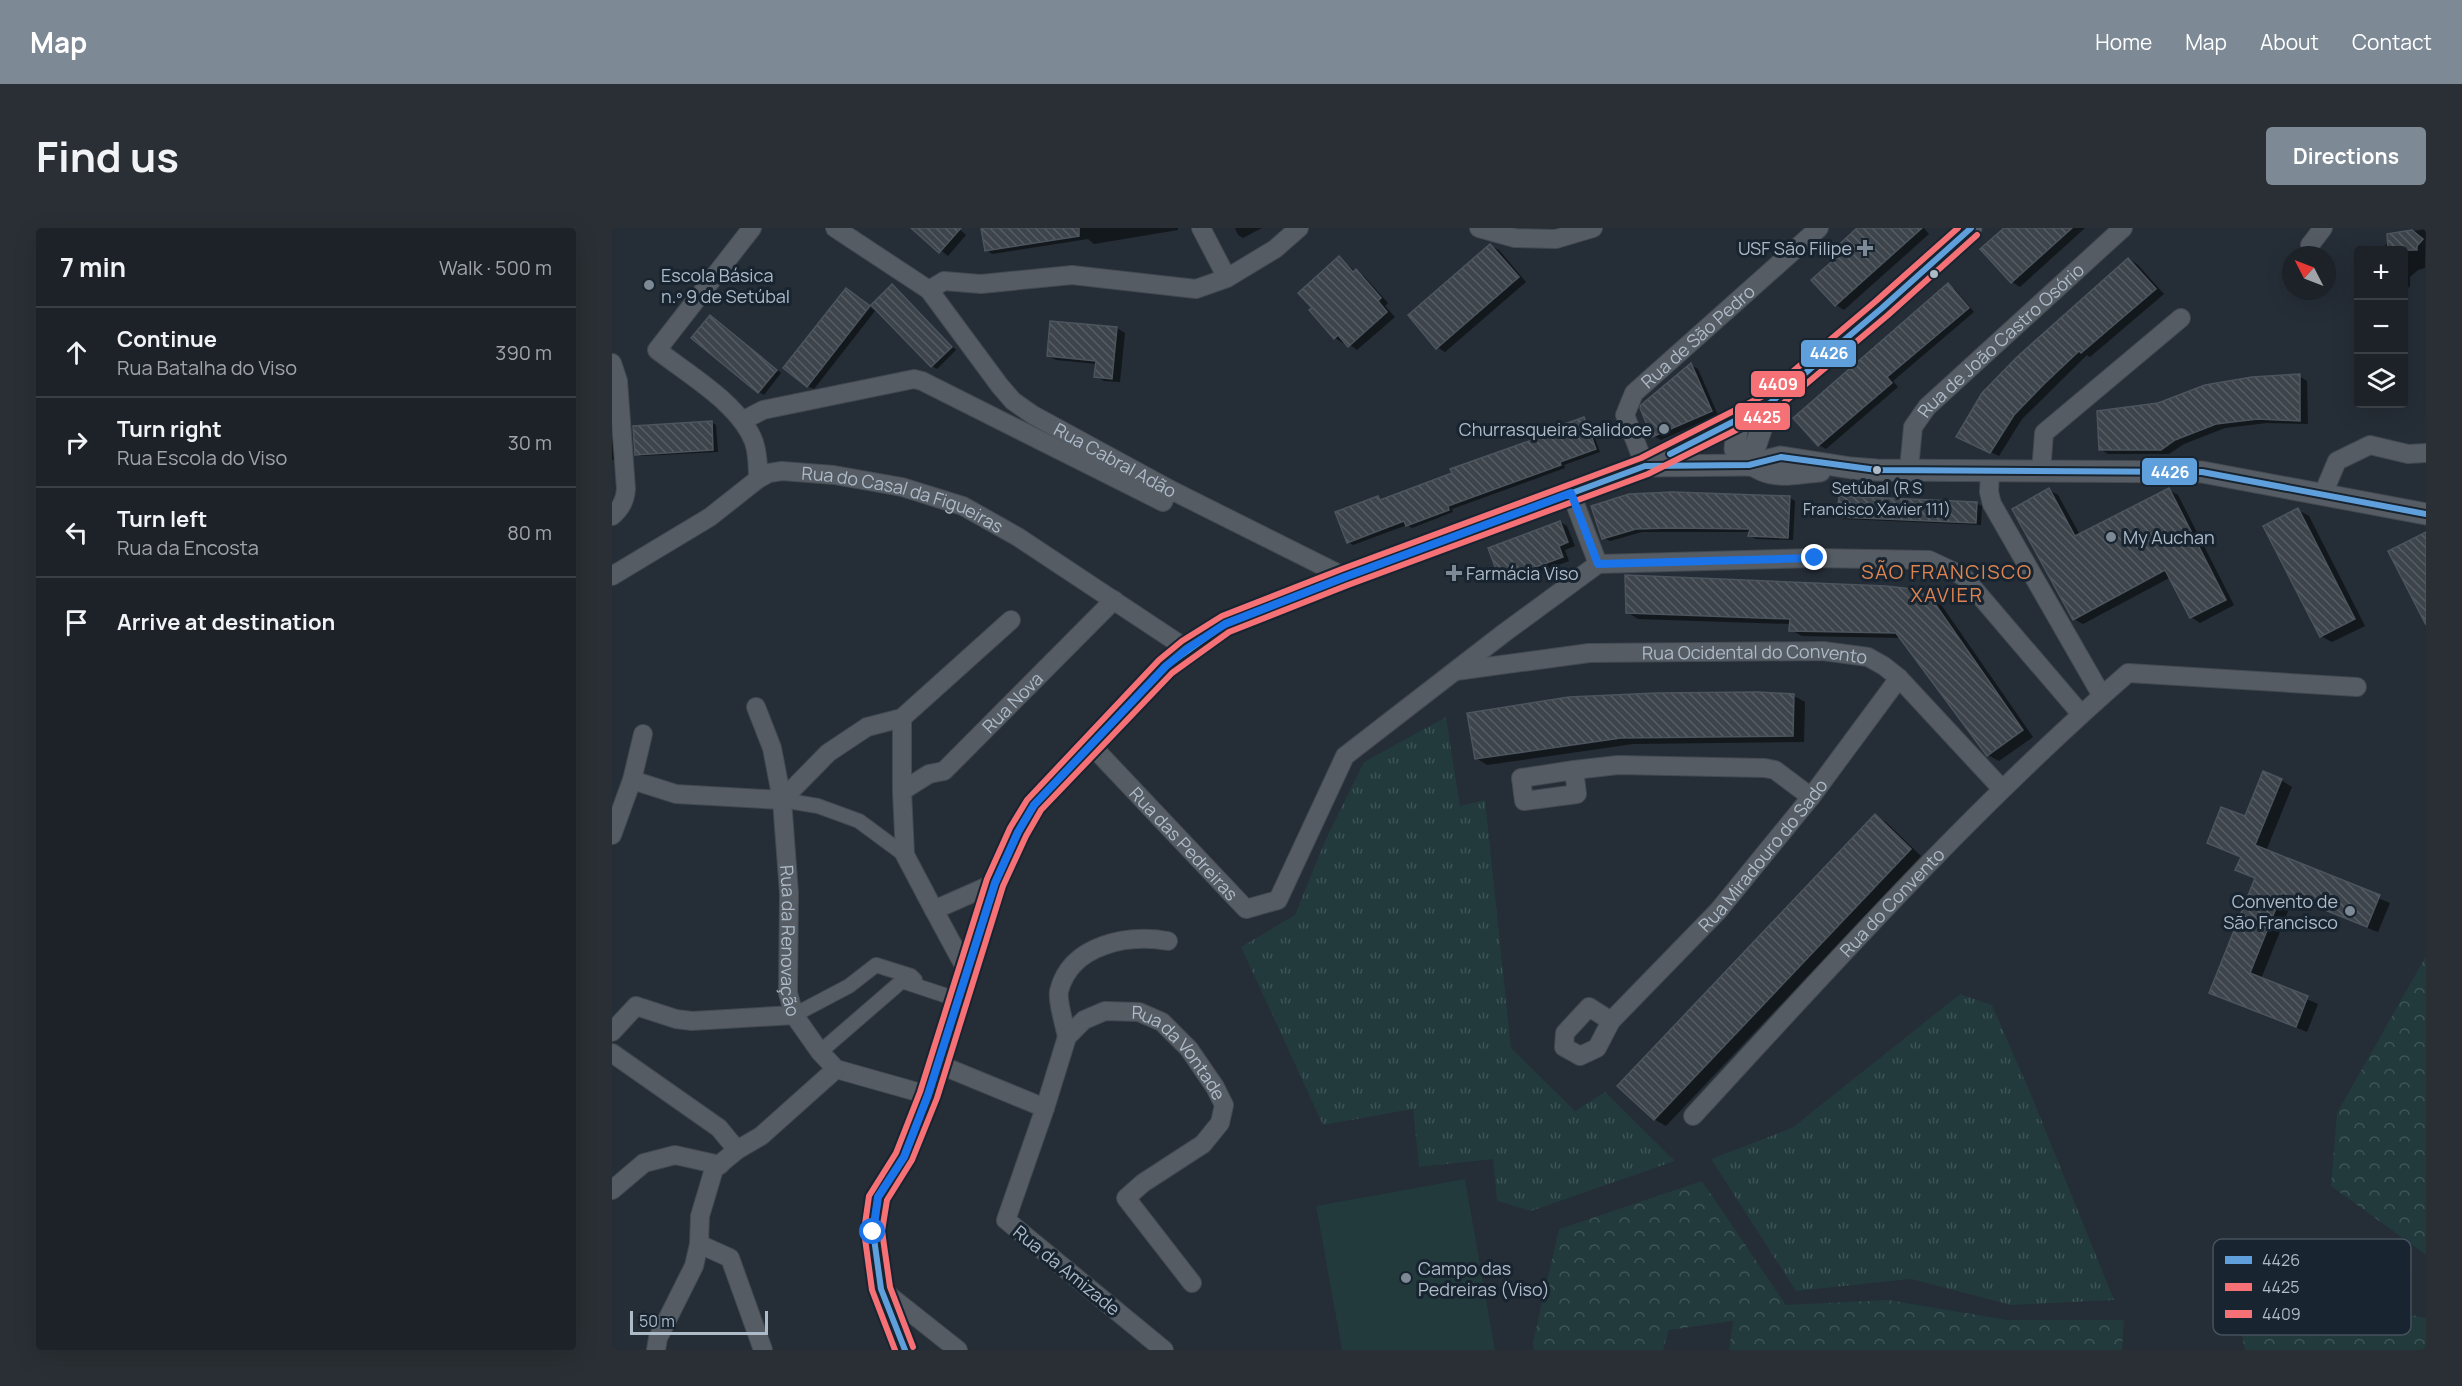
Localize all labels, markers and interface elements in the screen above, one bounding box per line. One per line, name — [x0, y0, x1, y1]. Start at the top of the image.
text: Map — [30, 23, 87, 61]
text: Home — [2095, 28, 2152, 56]
text: Map — [2185, 28, 2227, 56]
text: About — [2260, 28, 2319, 56]
text: Contact — [2352, 28, 2432, 56]
text: Find us — [36, 127, 179, 185]
button: Directions — [2266, 127, 2426, 185]
place label: USF São Filipe — [1738, 236, 1852, 260]
marker: USF São Filipe — [1856, 239, 1874, 257]
north arrow — [2282, 246, 2336, 300]
map controls — [2354, 246, 2408, 408]
button: + — [2354, 246, 2408, 300]
text: 7 min — [60, 249, 126, 285]
text: Walk · 500 m — [439, 254, 552, 281]
street label: Rua de João Castro Osório — [1912, 257, 2089, 422]
place label: Escola Básica n.º 9 de Setúbal — [661, 263, 790, 308]
unlabelled marker — [1928, 268, 1940, 280]
marker: Escola Básica n.º 9 de Setúbal — [642, 278, 656, 292]
street label: Rua de São Pedro — [1636, 279, 1760, 393]
button: − — [2354, 300, 2408, 354]
text: Continue — [117, 324, 217, 354]
icon: ahead — [60, 336, 93, 369]
text: 390 m — [495, 339, 552, 366]
line badge: 4426 — [1800, 339, 1857, 368]
text: 4426 — [1810, 342, 1848, 364]
text: Rua Batalha do Viso — [117, 354, 297, 381]
button: layers — [2354, 354, 2408, 408]
line badge: 4409 — [1750, 370, 1806, 398]
text: 4409 — [1758, 373, 1798, 395]
line badge: 4425 — [1734, 402, 1791, 431]
text: 4425 — [1743, 406, 1781, 428]
text: Turn right — [117, 414, 222, 444]
street label: Rua Cabral Adão — [1050, 417, 1180, 503]
place label: Churrasqueira Salidoce — [1459, 417, 1652, 441]
marker: Churrasqueira Salidoce — [1657, 422, 1671, 436]
icon: right — [60, 426, 93, 459]
text: 30 m — [508, 429, 552, 456]
text: Rua Escola do Viso — [117, 444, 287, 471]
line badge: 4426 — [2141, 457, 2198, 486]
street label: Rua do Casal da Figueiras — [801, 461, 1008, 538]
text: 4426 — [2151, 461, 2189, 483]
marker: Setúbal (R S Francisco Xavier 111) — [1871, 464, 1883, 476]
place label: Setúbal (R S Francisco Xavier 111) — [1803, 477, 1951, 520]
text: Turn left — [117, 504, 207, 534]
icon: left — [60, 516, 93, 549]
text: 80 m — [507, 519, 552, 546]
place label: My Auchan — [2123, 525, 2215, 549]
marker: My Auchan — [2104, 530, 2118, 544]
text: Rua da Encosta — [117, 534, 259, 561]
route end — [1801, 544, 1827, 570]
district label: SÃO FRANCISCO XAVIER — [1861, 558, 2033, 608]
place label: Farmácia Viso — [1466, 561, 1579, 585]
marker: Farmácia Viso — [1447, 566, 1461, 580]
icon: arrive — [60, 606, 93, 639]
text: Arrive at destination — [117, 607, 335, 637]
street label: Rua Ocidental do Convento — [1642, 639, 1869, 669]
street label: Rua Nova — [977, 667, 1048, 738]
street label: Rua Miradouro do Sado — [1693, 774, 1833, 937]
street label: Rua das Pedreiras — [1124, 781, 1244, 905]
street label: Rua do Convento — [1834, 842, 1950, 962]
street label: Rua da Renovação — [775, 864, 806, 1019]
place label: Convento de São Francisco — [2223, 889, 2338, 934]
marker: Convento de São Francisco — [2343, 904, 2357, 918]
street label: Rua da Vontade — [1131, 1000, 1232, 1104]
route start — [859, 1218, 885, 1244]
street label: Rua da Amizade — [1009, 1219, 1125, 1321]
legend — [2213, 1239, 2411, 1335]
text: 4426 — [2262, 1249, 2300, 1271]
place label: Campo das Pedreiras (Viso) — [1418, 1256, 1550, 1301]
marker: Campo das Pedreiras (Viso) — [1399, 1271, 1413, 1285]
text: 4425 — [2262, 1276, 2299, 1298]
text: 4409 — [2262, 1303, 2301, 1325]
scale bar — [630, 1308, 768, 1336]
text: 50 m — [639, 1310, 675, 1332]

